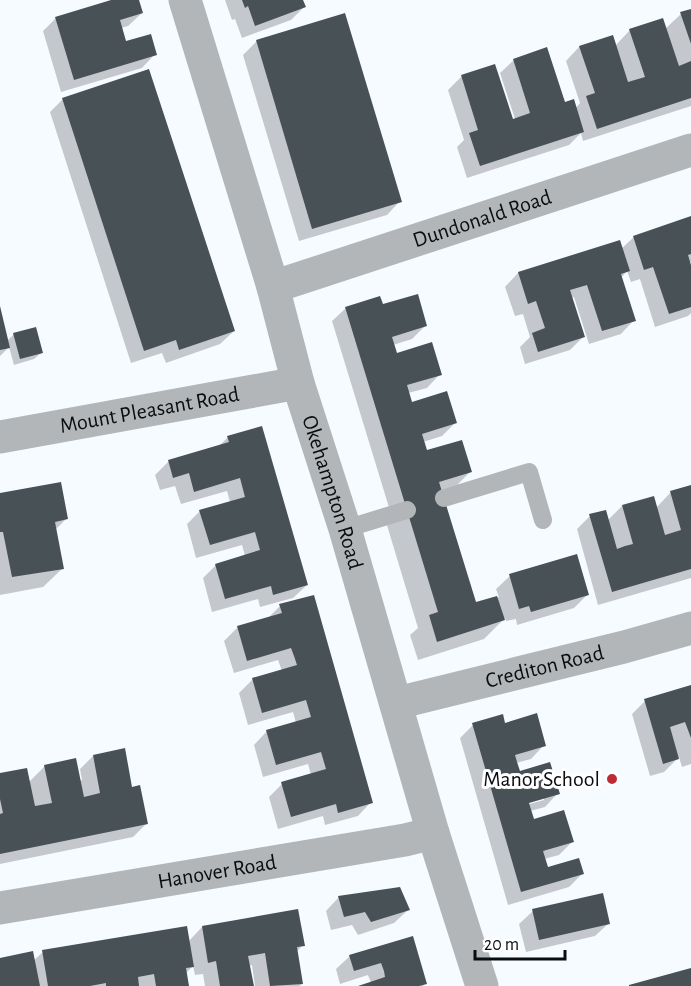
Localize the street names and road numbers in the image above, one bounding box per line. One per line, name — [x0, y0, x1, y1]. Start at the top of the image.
street label: Dundonald Road — [410, 186, 554, 251]
street label: Mount Pleasant Road — [58, 383, 241, 437]
street label: Okehampton Road — [298, 412, 367, 572]
street label: Crediton Road — [483, 641, 606, 692]
street label: Hanover Road — [156, 851, 278, 892]

